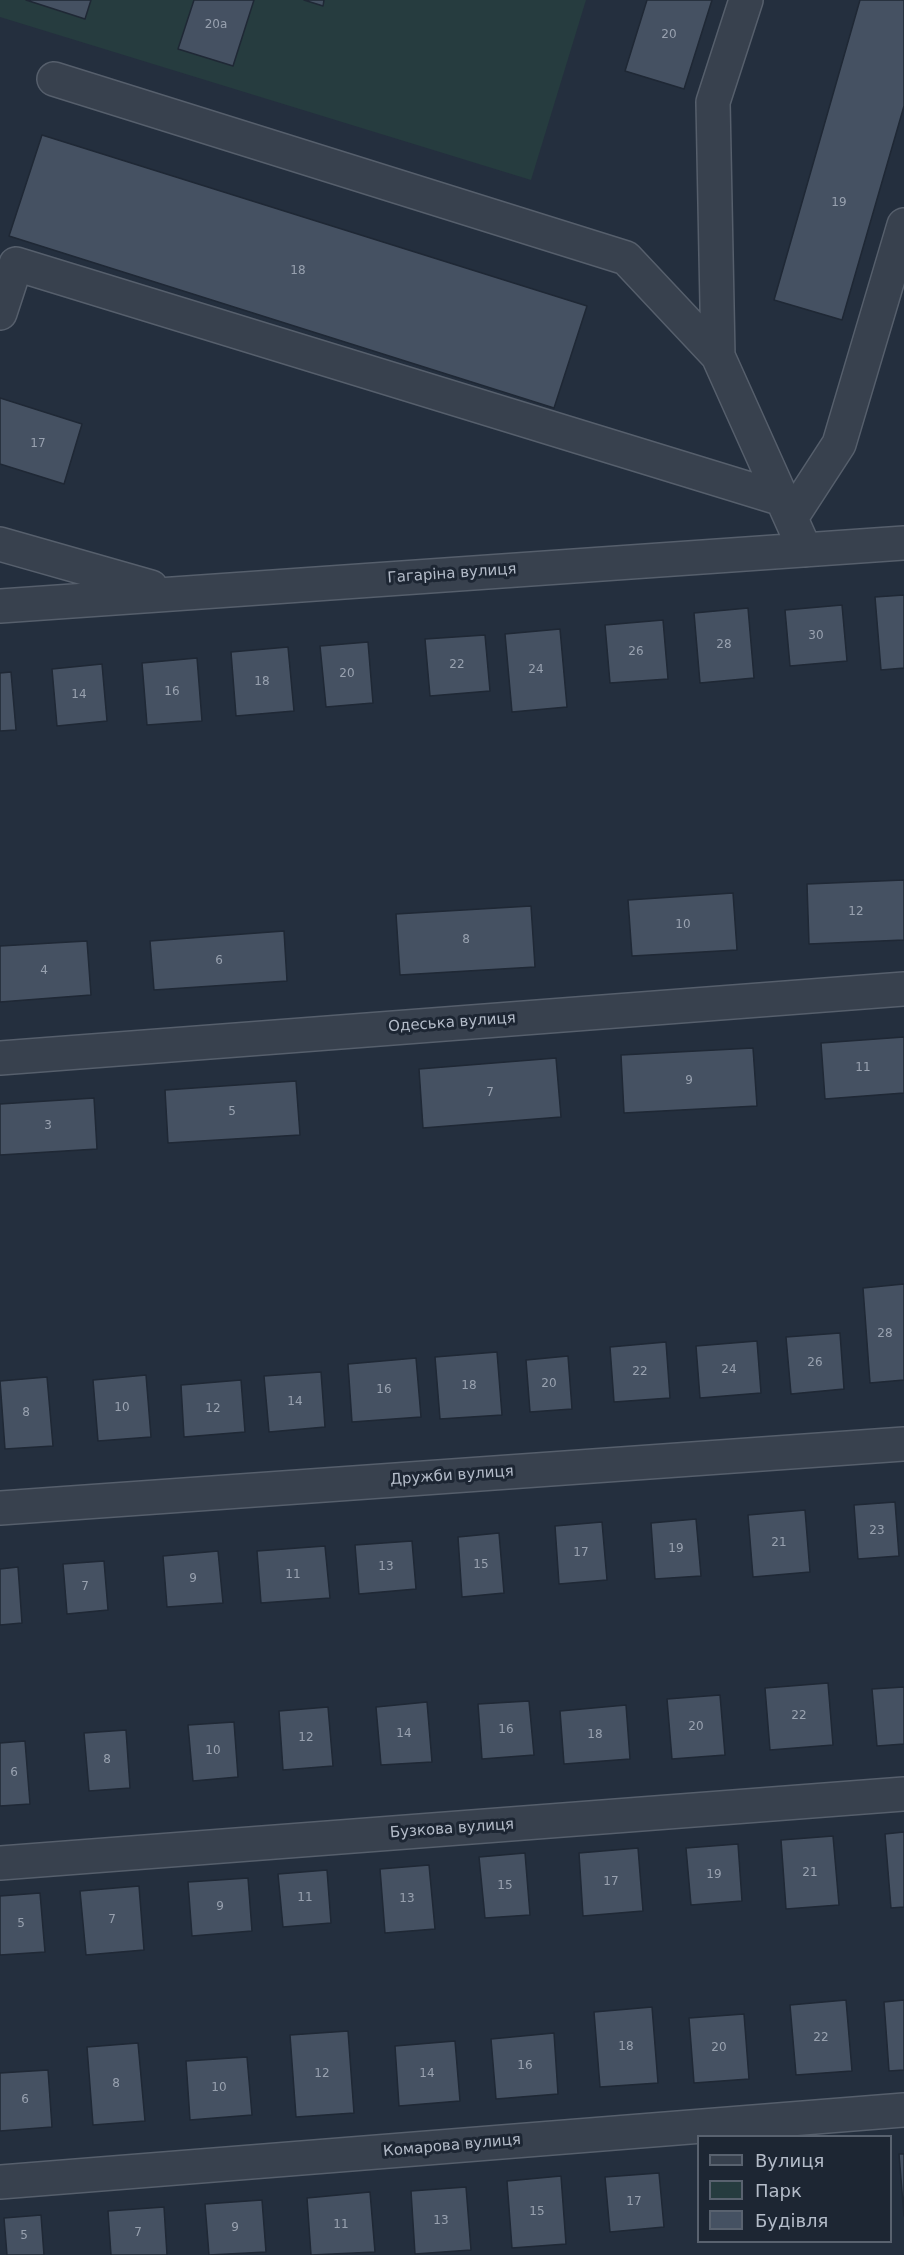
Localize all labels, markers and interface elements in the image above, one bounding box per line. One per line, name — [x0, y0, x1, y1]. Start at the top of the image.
house number: 20а — [205, 18, 227, 32]
house number: 20 — [661, 28, 677, 42]
house number: 19 — [831, 196, 847, 210]
house number: 18 — [290, 264, 306, 278]
house number: 17 — [30, 437, 46, 451]
street label: Гагаріна вулиця — [387, 561, 517, 587]
house number: 30 — [808, 629, 824, 643]
house number: 28 — [716, 638, 732, 652]
house number: 26 — [628, 645, 644, 659]
house number: 22 — [449, 658, 465, 672]
house number: 24 — [528, 663, 544, 677]
house number: 20 — [339, 667, 355, 681]
house number: 18 — [254, 675, 270, 689]
house number: 16 — [164, 685, 180, 699]
house number: 14 — [71, 688, 87, 702]
house number: 12 — [848, 905, 864, 919]
house number: 10 — [675, 918, 691, 932]
house number: 8 — [462, 933, 470, 947]
house number: 6 — [215, 954, 223, 968]
house number: 4 — [40, 964, 48, 978]
street label: Одеська вулиця — [388, 1010, 516, 1036]
house number: 11 — [855, 1061, 871, 1075]
house number: 9 — [685, 1074, 693, 1088]
house number: 7 — [486, 1086, 494, 1100]
house number: 5 — [228, 1105, 236, 1119]
house number: 3 — [44, 1119, 52, 1133]
house number: 28 — [877, 1327, 893, 1341]
house number: 26 — [807, 1356, 823, 1370]
house number: 24 — [721, 1363, 737, 1377]
house number: 22 — [632, 1365, 648, 1379]
house number: 20 — [541, 1377, 557, 1391]
house number: 18 — [461, 1379, 477, 1393]
house number: 16 — [376, 1383, 392, 1397]
house number: 14 — [287, 1395, 303, 1409]
house number: 10 — [114, 1401, 130, 1415]
house number: 12 — [205, 1402, 221, 1416]
house number: 8 — [22, 1406, 30, 1420]
street label: Дружби вулиця — [390, 1463, 514, 1489]
house number: 23 — [869, 1524, 885, 1538]
house number: 21 — [771, 1536, 787, 1550]
house number: 19 — [668, 1542, 684, 1556]
house number: 17 — [573, 1546, 589, 1560]
house number: 15 — [473, 1558, 489, 1572]
house number: 13 — [378, 1560, 394, 1574]
house number: 11 — [285, 1568, 301, 1582]
house number: 9 — [189, 1572, 197, 1586]
house number: 7 — [81, 1580, 89, 1594]
house number: 22 — [791, 1709, 807, 1723]
house number: 20 — [688, 1720, 704, 1734]
house number: 16 — [498, 1723, 514, 1737]
house number: 14 — [396, 1727, 412, 1741]
house number: 18 — [587, 1728, 603, 1742]
house number: 12 — [298, 1731, 314, 1745]
house number: 10 — [205, 1744, 221, 1758]
house number: 8 — [103, 1753, 111, 1767]
house number: 6 — [10, 1766, 18, 1780]
street label: Бузкова вулиця — [389, 1816, 515, 1842]
house number: 21 — [802, 1866, 818, 1880]
house number: 19 — [706, 1868, 722, 1882]
house number: 17 — [603, 1875, 619, 1889]
house number: 15 — [497, 1879, 513, 1893]
house number: 11 — [297, 1891, 313, 1905]
house number: 13 — [399, 1892, 415, 1906]
house number: 9 — [216, 1900, 224, 1914]
house number: 7 — [108, 1913, 116, 1927]
house number: 5 — [17, 1917, 25, 1931]
house number: 22 — [813, 2031, 829, 2045]
house number: 18 — [618, 2040, 634, 2054]
house number: 20 — [711, 2041, 727, 2055]
house number: 16 — [517, 2059, 533, 2073]
house number: 12 — [314, 2067, 330, 2081]
house number: 14 — [419, 2067, 435, 2081]
house number: 8 — [112, 2077, 120, 2091]
house number: 10 — [211, 2081, 227, 2095]
house number: 6 — [21, 2093, 29, 2107]
street label: Комарова вулиця — [382, 2131, 522, 2161]
legend — [697, 2135, 892, 2243]
text: Вулиця — [755, 2150, 824, 2171]
text: Парк — [755, 2180, 802, 2201]
house number: 17 — [626, 2195, 642, 2209]
house number: 15 — [529, 2205, 545, 2219]
text: Будівля — [755, 2210, 828, 2231]
house number: 13 — [433, 2214, 449, 2228]
house number: 11 — [333, 2218, 349, 2232]
house number: 9 — [231, 2221, 239, 2235]
house number: 7 — [134, 2226, 142, 2240]
house number: 5 — [20, 2229, 28, 2243]

